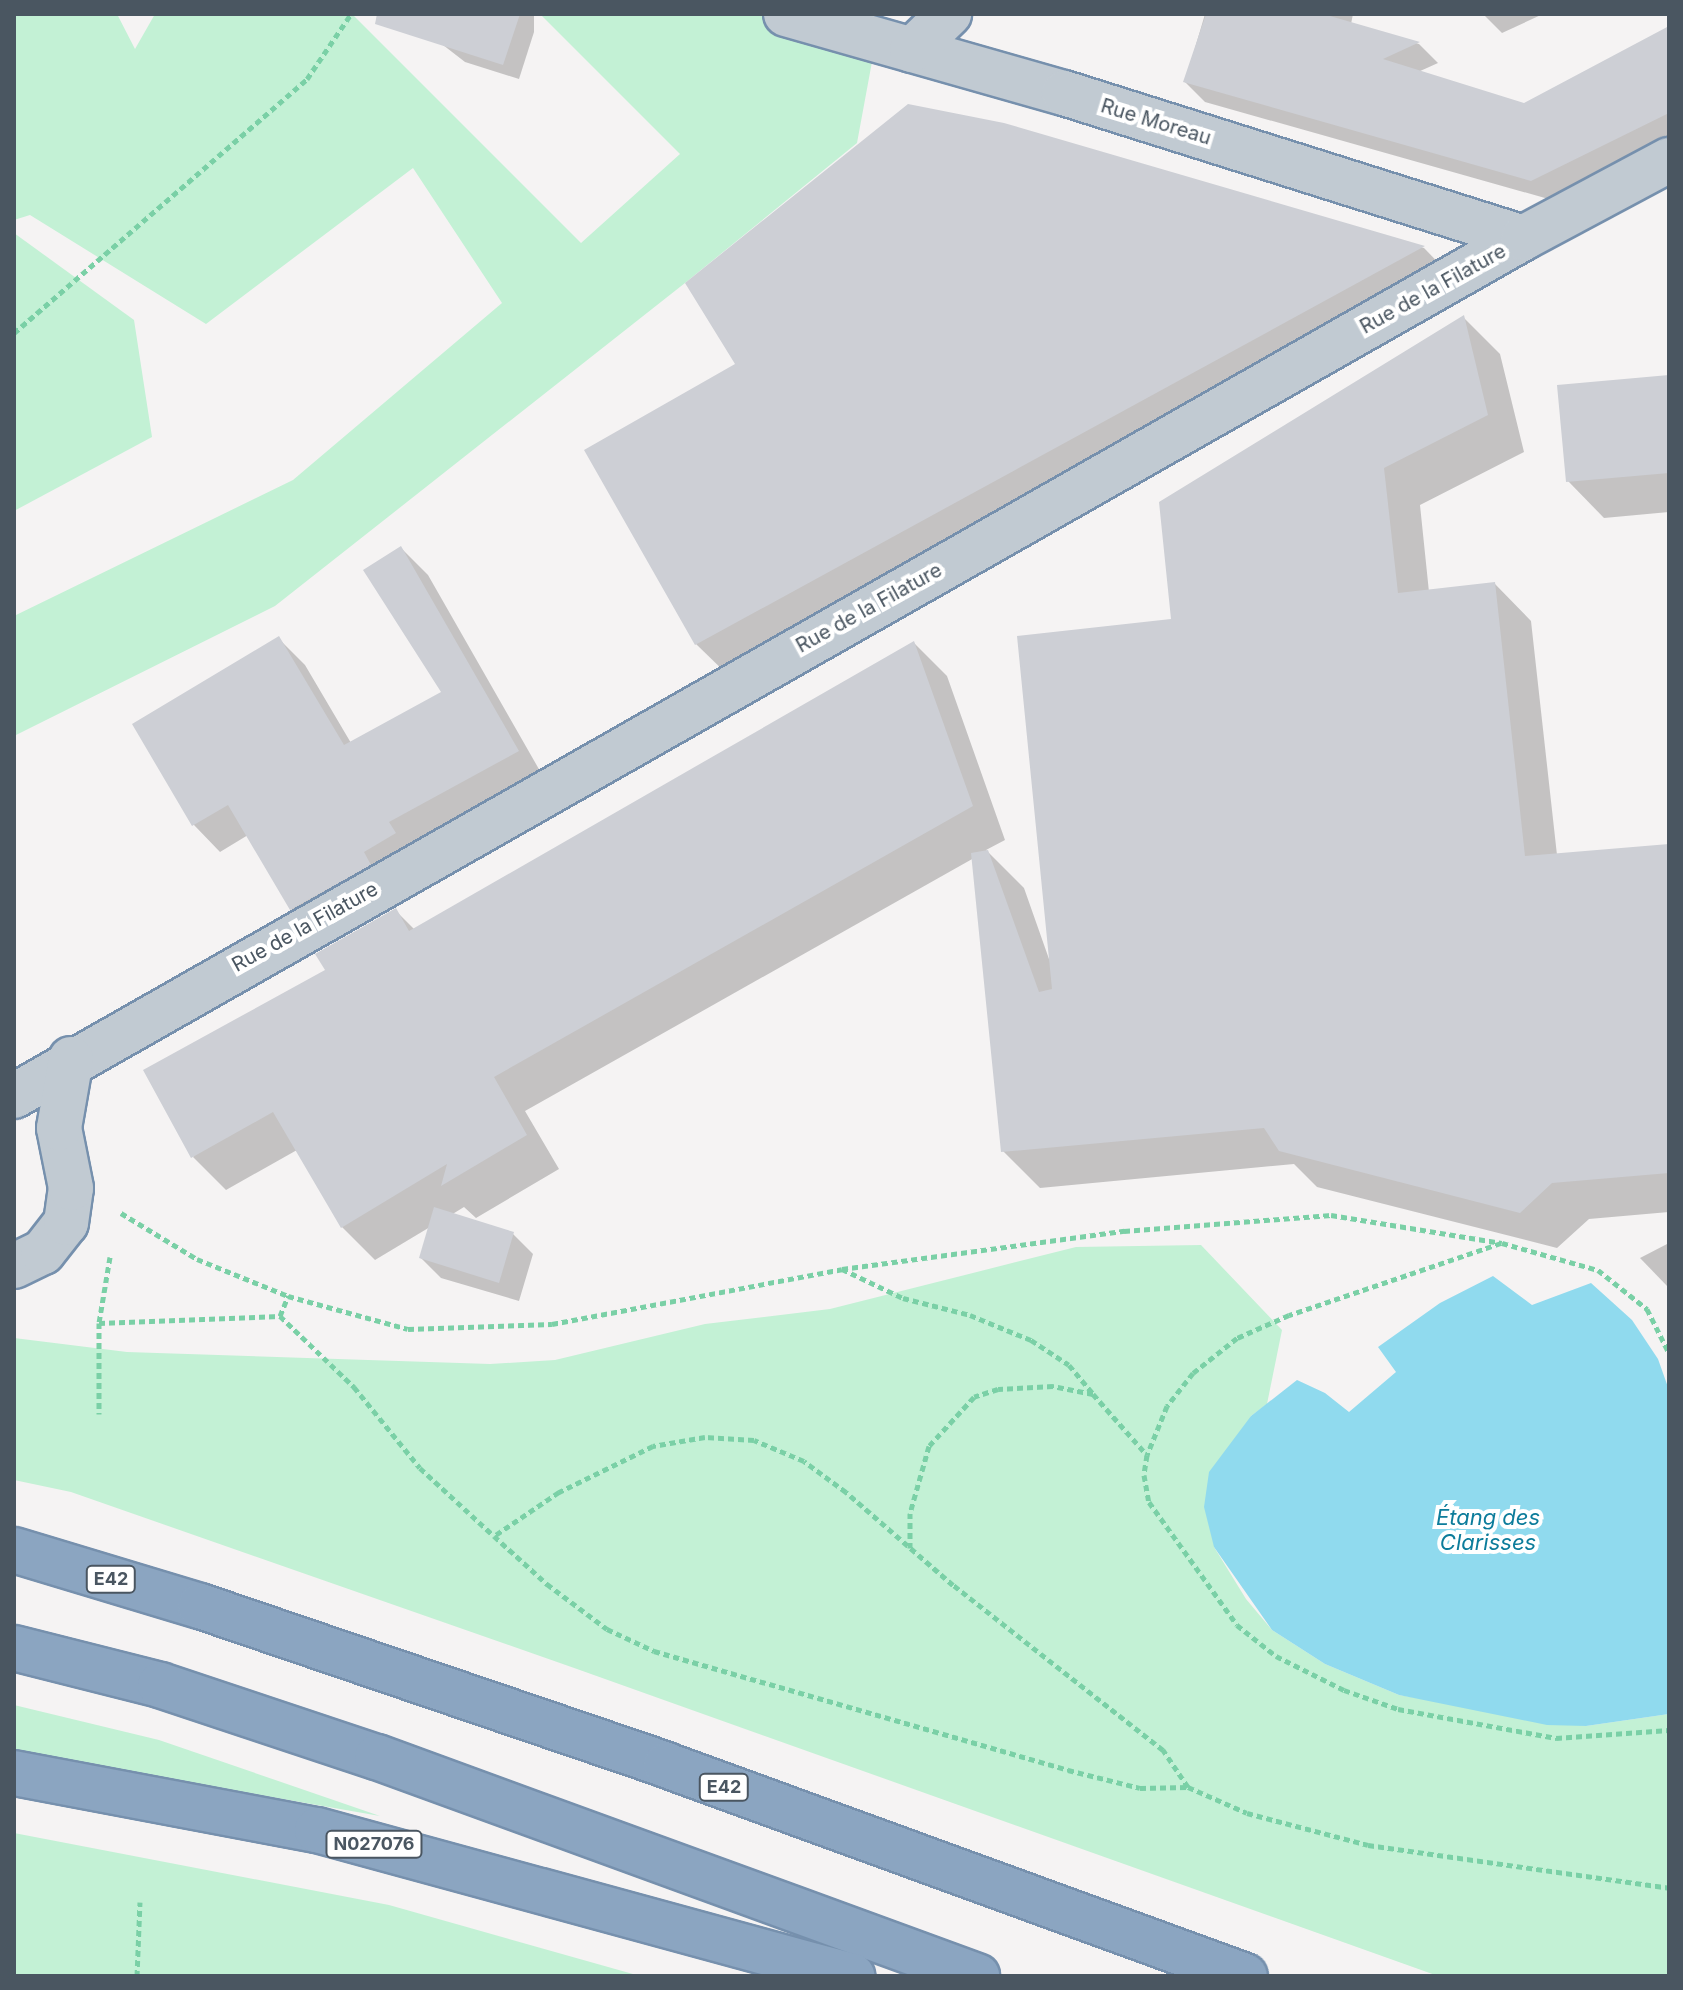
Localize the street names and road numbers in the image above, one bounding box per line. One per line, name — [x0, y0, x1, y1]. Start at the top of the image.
street label: Rue Moreau — [1098, 94, 1214, 150]
street label: Rue de la Filature — [1356, 239, 1510, 339]
street label: Rue de la Filature — [792, 558, 946, 658]
street label: Rue de la Filature — [228, 877, 382, 977]
road number: E42 — [85, 1565, 137, 1593]
road number: E42 — [698, 1773, 750, 1801]
road number: N027076 — [324, 1830, 424, 1858]

